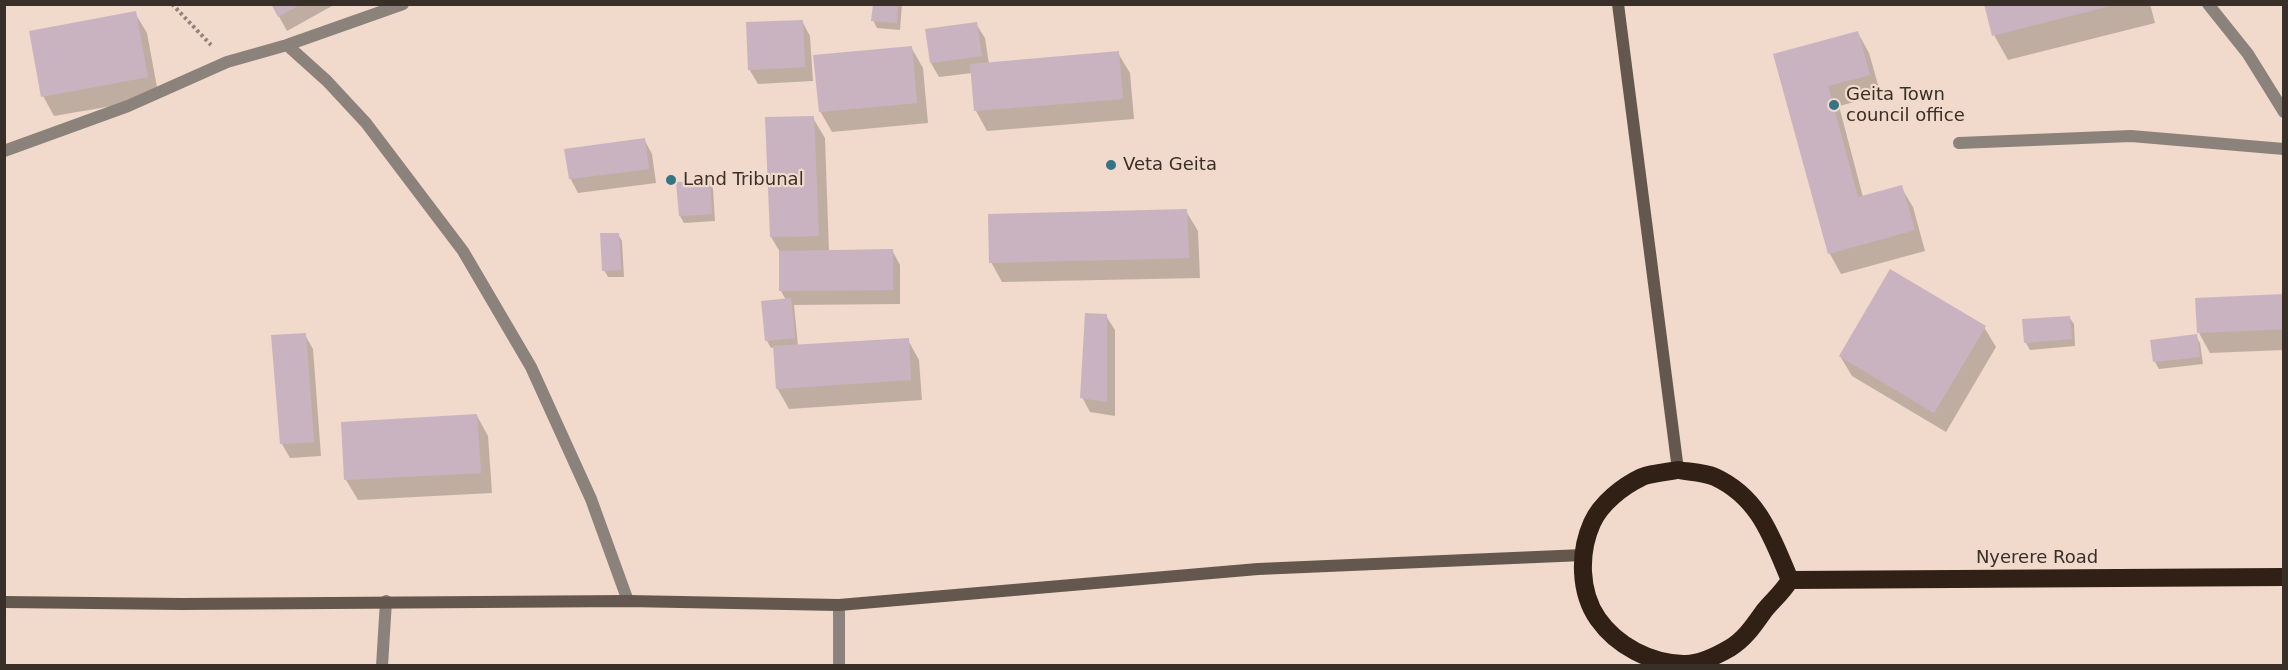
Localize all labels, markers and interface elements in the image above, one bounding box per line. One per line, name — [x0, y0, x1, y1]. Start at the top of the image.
place label: Geita Town council office — [1846, 84, 1965, 127]
marker: Geita Town council office — [1827, 98, 1841, 112]
place label: Veta Geita — [1123, 154, 1217, 176]
marker: Veta Geita — [1104, 158, 1118, 172]
place label: Land Tribunal — [683, 169, 804, 191]
marker: Land Tribunal — [664, 173, 678, 187]
street label: Nyerere Road — [1976, 547, 2098, 569]

